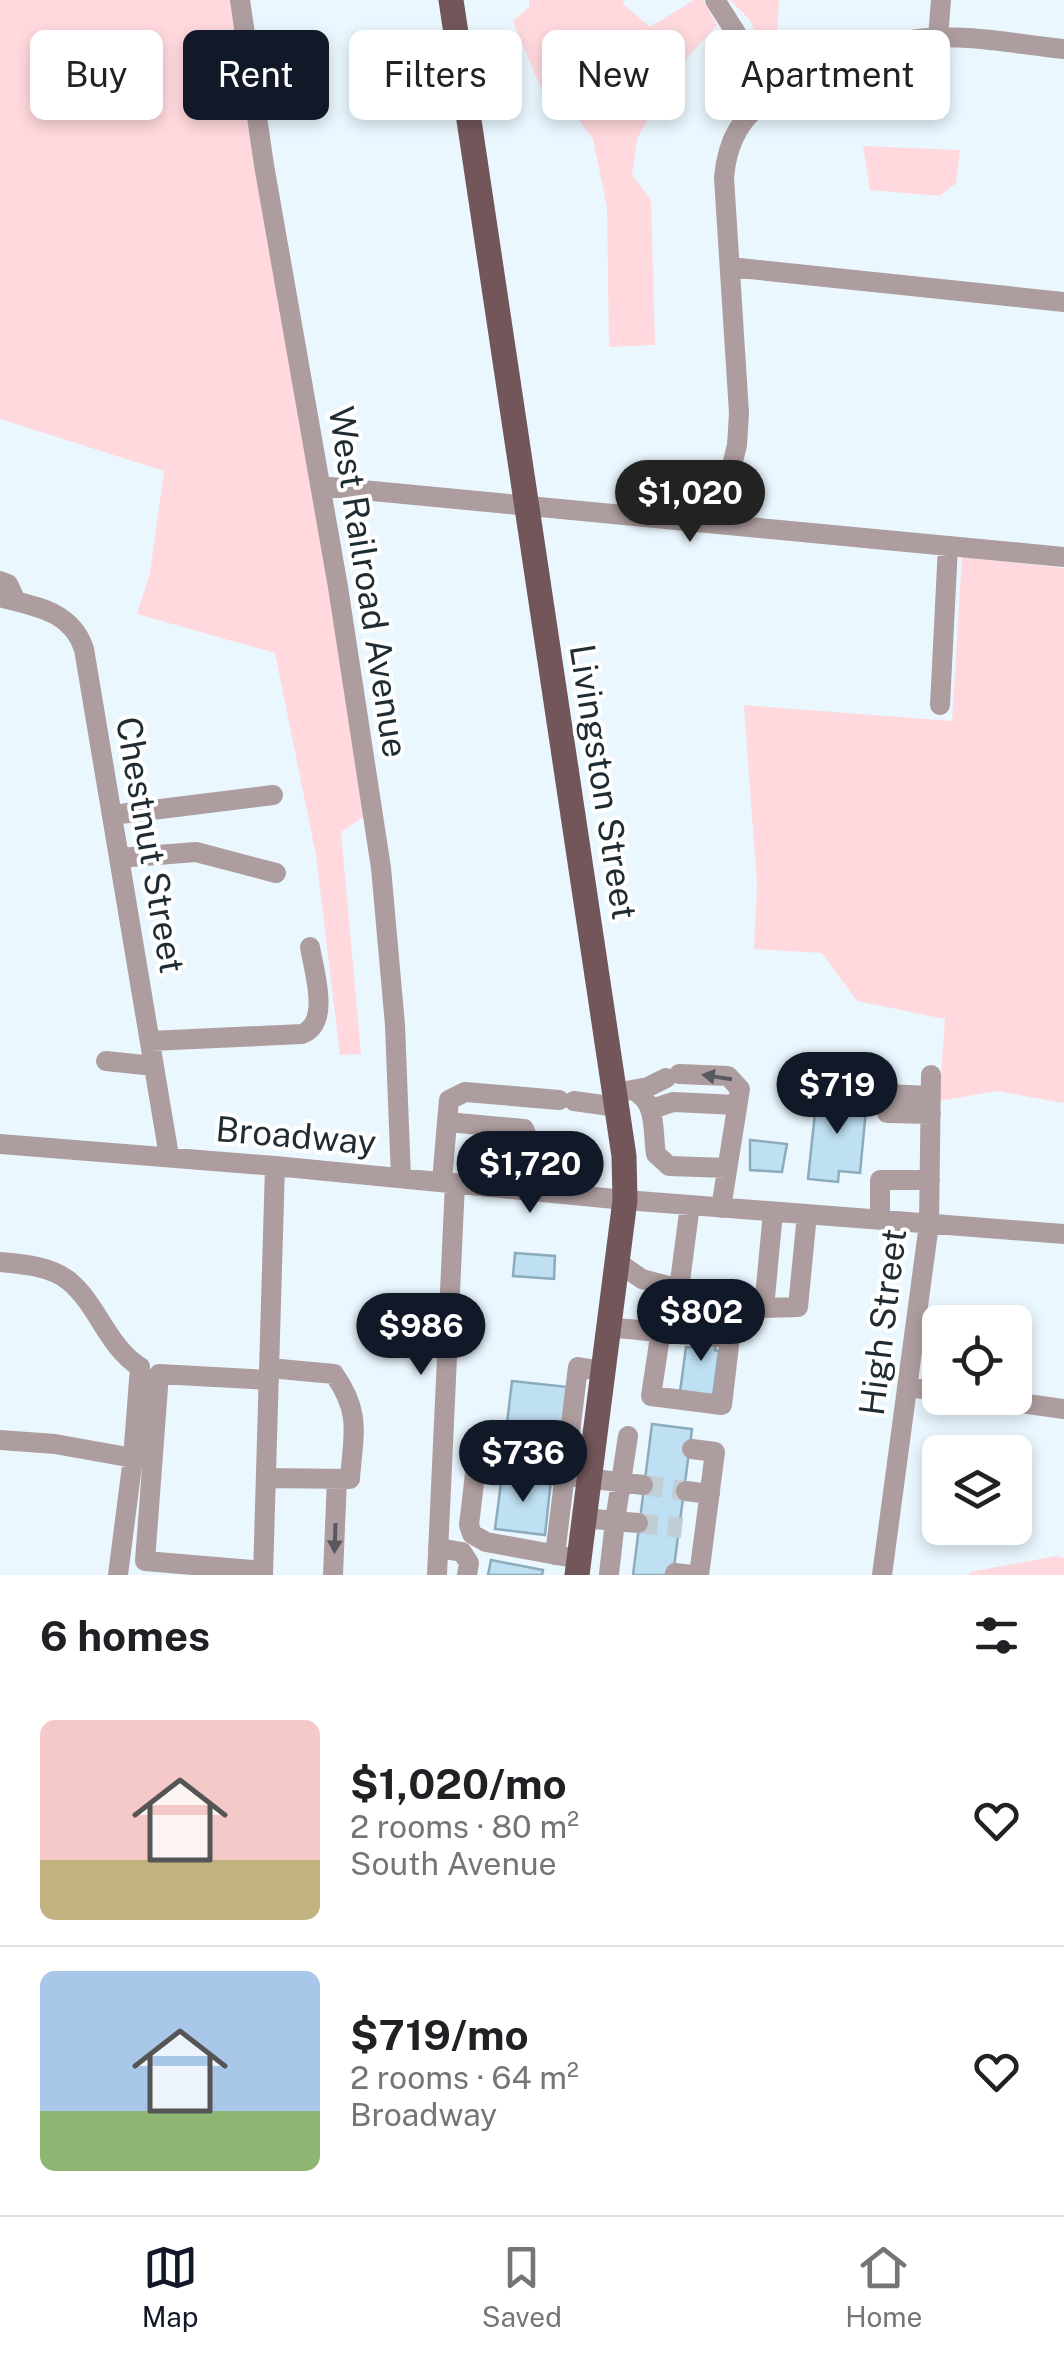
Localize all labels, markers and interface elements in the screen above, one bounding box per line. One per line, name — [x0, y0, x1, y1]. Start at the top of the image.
chip: Buy — [30, 30, 163, 120]
chip: Rent — [183, 30, 329, 120]
chip: Filters — [349, 30, 522, 120]
chip: New — [542, 30, 685, 120]
chip: Apartment — [705, 30, 950, 120]
street label: West Railroad Avenue — [320, 403, 416, 760]
pin: $1,020 — [609, 460, 771, 545]
text: $1,020 — [637, 474, 743, 511]
street label: Livingston Street — [562, 641, 645, 922]
street label: Chestnut Street — [108, 713, 193, 976]
pin: $719 — [778, 1052, 896, 1137]
text: $719 — [799, 1066, 875, 1103]
one-way arrow — [701, 1069, 733, 1084]
street label: Broadway — [214, 1108, 378, 1163]
pin: $1,720 — [449, 1131, 611, 1216]
text: $1,720 — [479, 1145, 581, 1182]
street label: High Street — [851, 1226, 914, 1418]
pin: $802 — [642, 1279, 760, 1364]
pin: $986 — [362, 1293, 480, 1378]
text: $802 — [659, 1293, 743, 1330]
map controls — [922, 1305, 1032, 1545]
button: locate — [922, 1305, 1032, 1415]
text: $986 — [378, 1307, 464, 1344]
pin: $736 — [464, 1420, 582, 1505]
text: $736 — [481, 1434, 565, 1471]
button: layers — [922, 1435, 1032, 1545]
one-way arrow — [327, 1523, 343, 1555]
icon: filters — [969, 1608, 1024, 1663]
text: 6 homes — [40, 1611, 210, 1660]
text: $1,020/mo — [350, 1759, 567, 1808]
icon: home — [120, 1760, 240, 1880]
icon: heart — [969, 1793, 1024, 1848]
text: 2 rooms · 80 m² — [350, 1808, 579, 1845]
text: South Avenue — [350, 1845, 557, 1882]
text: $719/mo — [350, 2010, 529, 2059]
icon: home — [120, 2011, 240, 2131]
icon: heart — [969, 2044, 1024, 2099]
text: 2 rooms · 64 m² — [350, 2059, 579, 2096]
text: Broadway — [350, 2096, 497, 2133]
tab: Map — [142, 2240, 199, 2333]
tab: Saved — [482, 2240, 562, 2333]
tab: Home — [845, 2240, 922, 2333]

